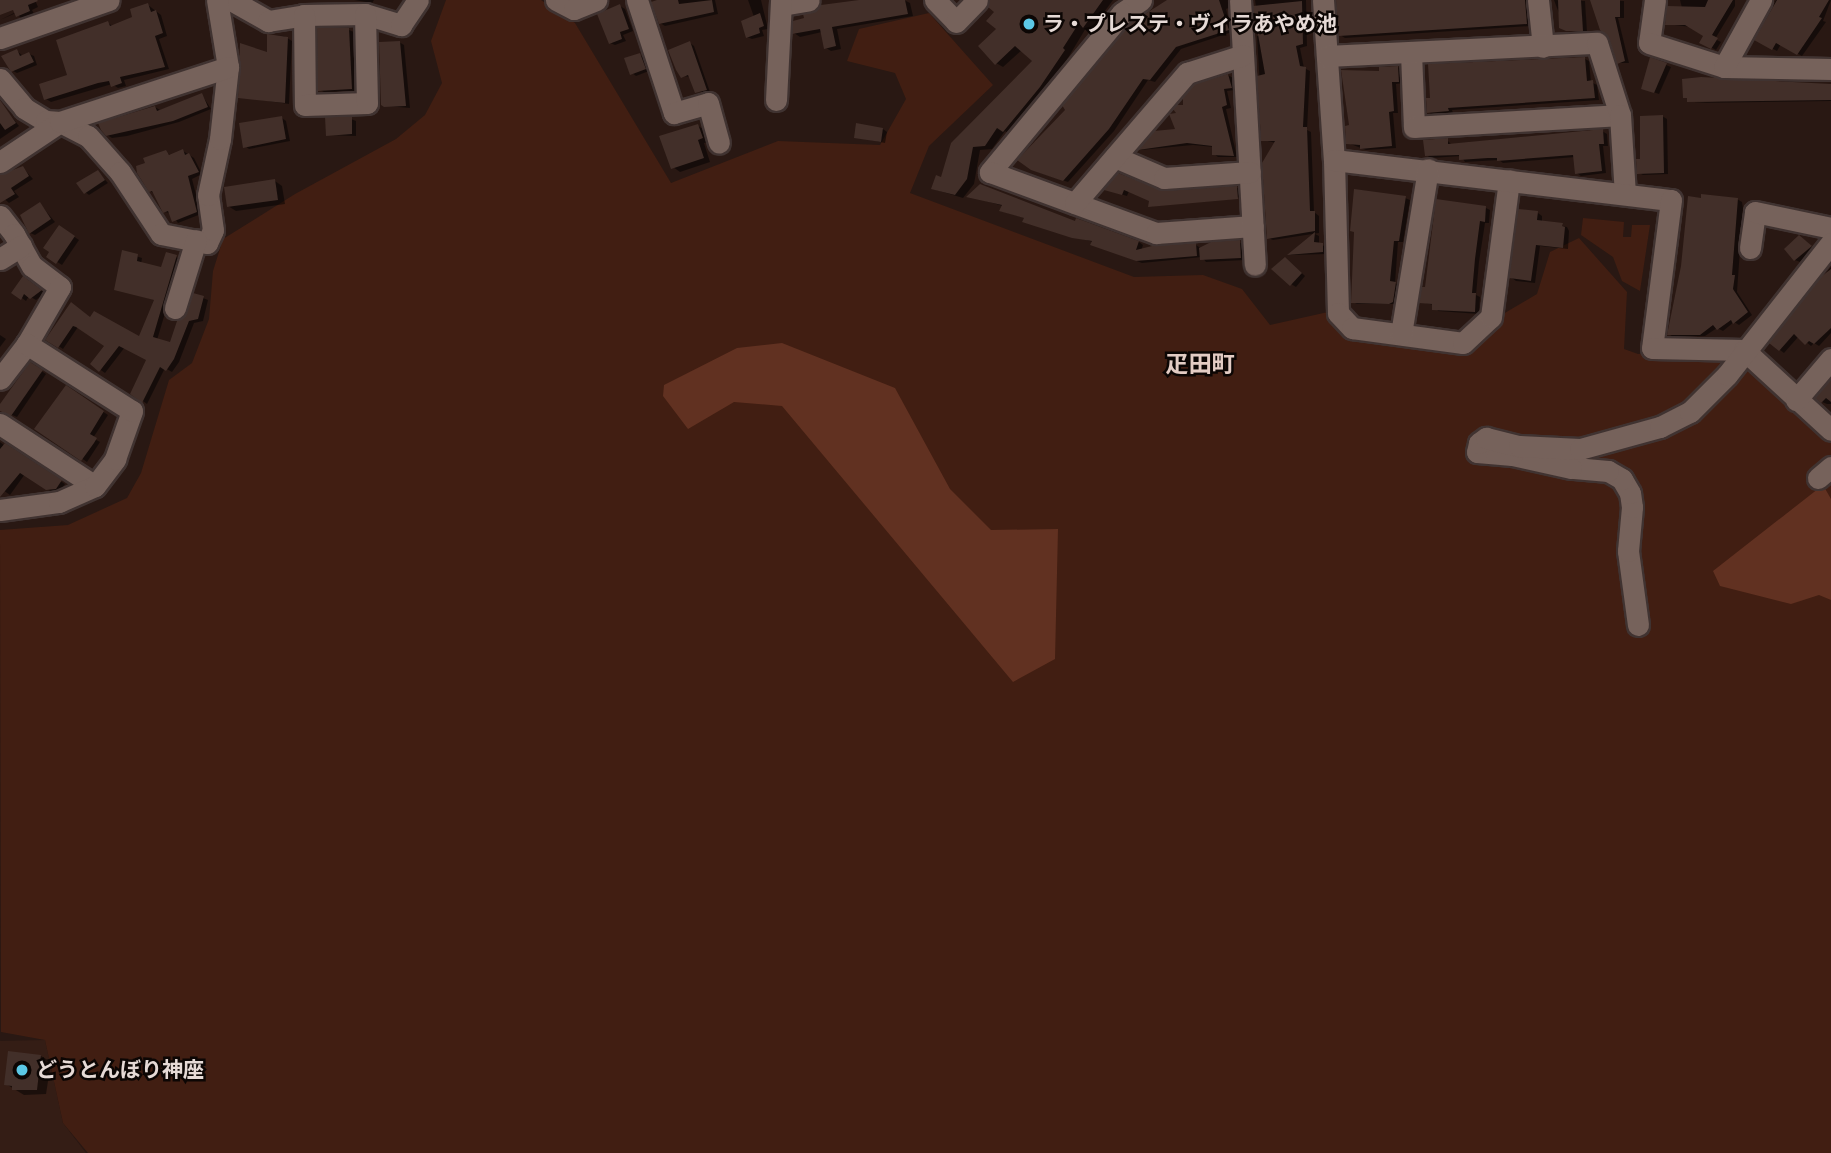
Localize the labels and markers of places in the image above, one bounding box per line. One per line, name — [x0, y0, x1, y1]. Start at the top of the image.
place label: ラ・プレステ・ヴィラあやめ池 — [1043, 11, 1337, 37]
marker: ラ・プレステ・ヴィラあやめ池 — [1021, 16, 1037, 32]
place label: どうとんぼり神座 — [36, 1057, 204, 1083]
marker: どうとんぼり神座 — [14, 1062, 30, 1078]

